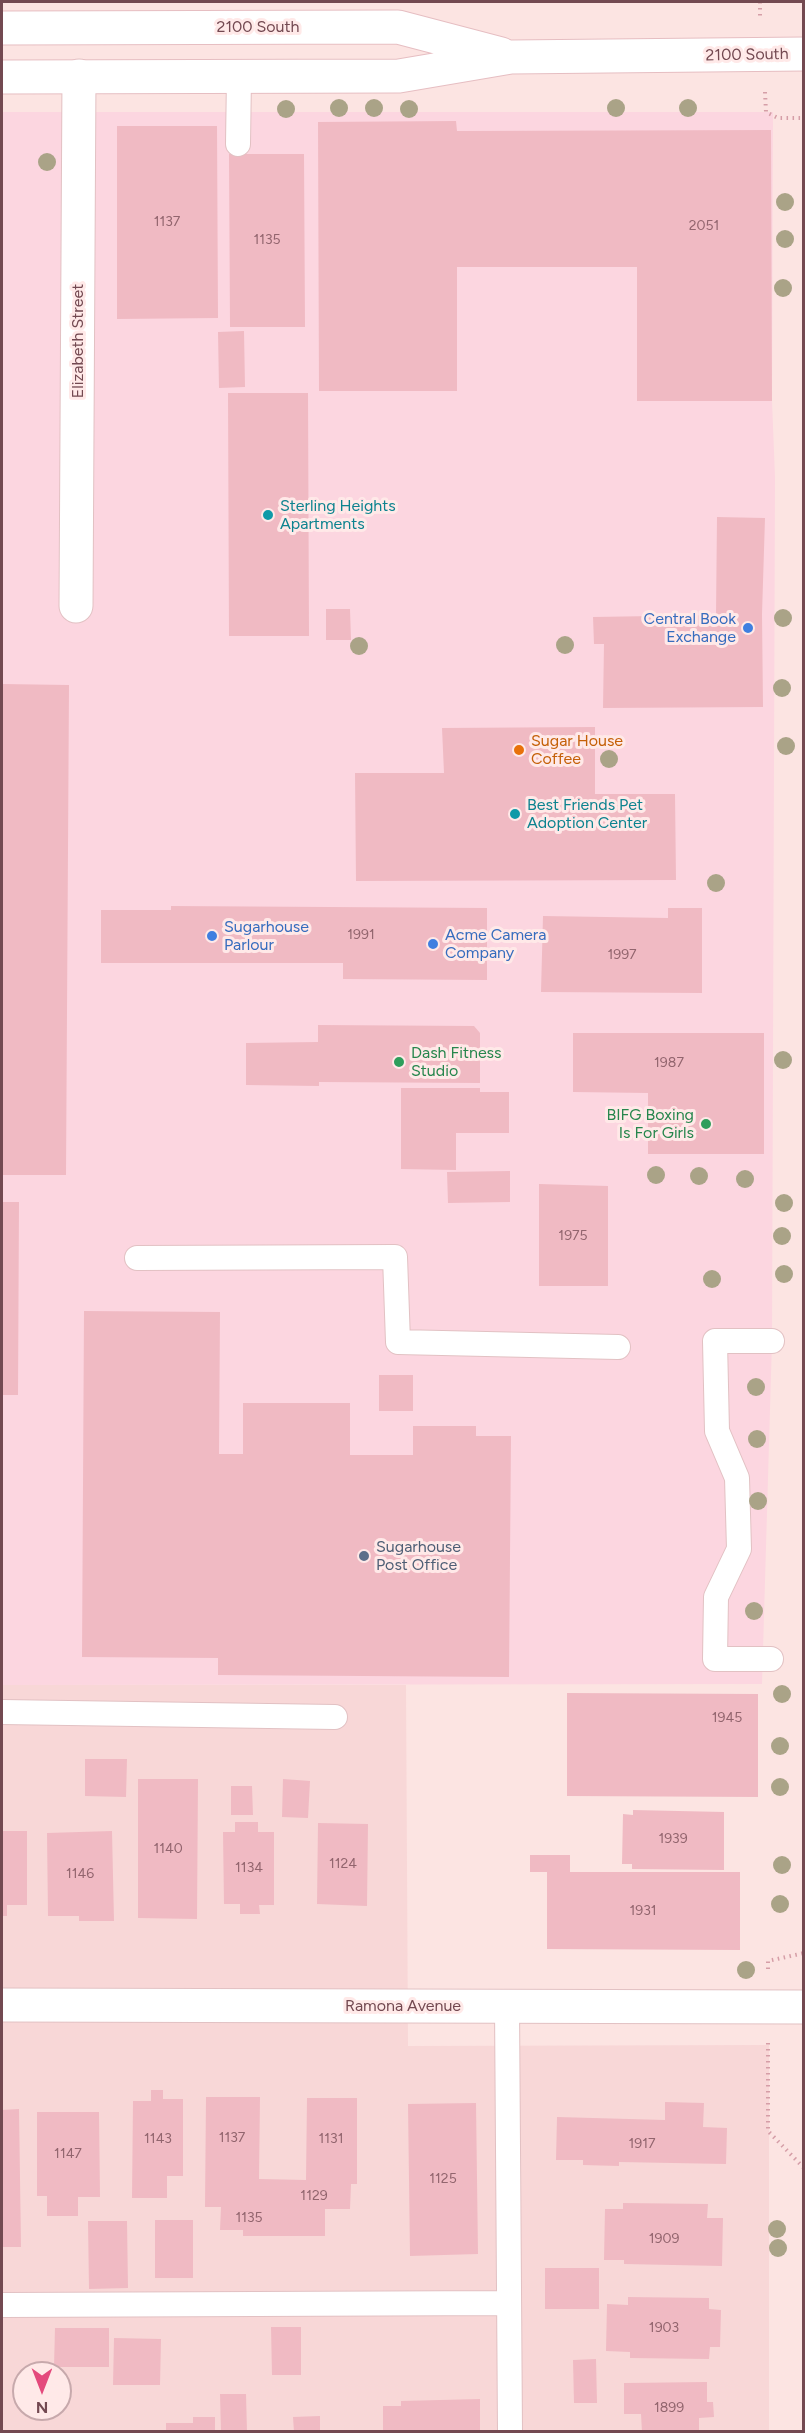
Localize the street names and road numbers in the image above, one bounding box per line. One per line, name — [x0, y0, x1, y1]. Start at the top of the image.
street label: 2100 South — [216, 17, 300, 37]
street label: 2100 South — [705, 45, 789, 65]
street label: Elizabeth Street — [68, 284, 88, 398]
street label: Ramona Avenue — [345, 1996, 461, 2016]

